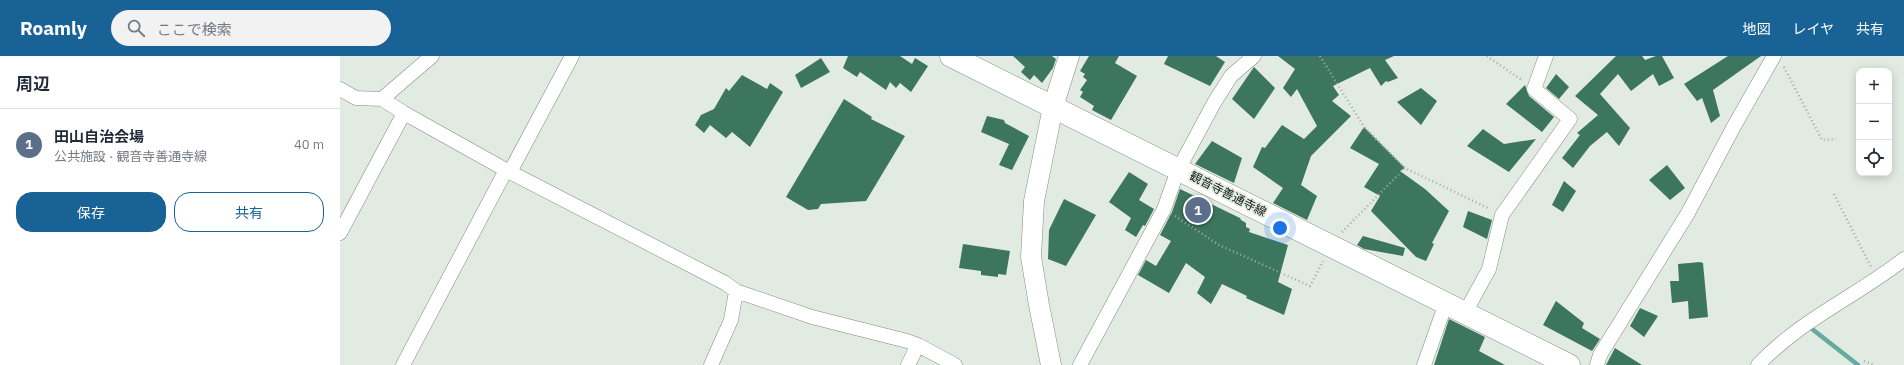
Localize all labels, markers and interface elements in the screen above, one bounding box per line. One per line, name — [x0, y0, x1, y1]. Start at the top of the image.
search box — [111, 10, 391, 46]
text: Roamly — [20, 16, 87, 40]
icon: search — [125, 17, 147, 39]
text: ここで検索 — [157, 20, 232, 39]
text: 地図 — [1742, 20, 1770, 38]
text: レイヤ — [1792, 20, 1834, 38]
text: 共有 — [1856, 20, 1884, 38]
map controls — [1856, 68, 1892, 176]
button: + — [1856, 68, 1892, 104]
text: 周辺 — [16, 73, 50, 95]
button: − — [1856, 104, 1892, 140]
text: 田山自治会場 — [54, 127, 144, 146]
text: 1 — [25, 136, 33, 153]
text: 40 m — [294, 136, 324, 153]
button: locate — [1856, 140, 1892, 176]
text: 公共施設 · 観音寺善通寺線 — [54, 148, 207, 165]
street label: 観音寺善通寺線 — [1187, 168, 1269, 219]
button: 保存 — [16, 192, 166, 232]
button: 共有 — [174, 192, 324, 232]
pin: 1 — [1185, 195, 1211, 225]
your location — [1270, 218, 1290, 238]

